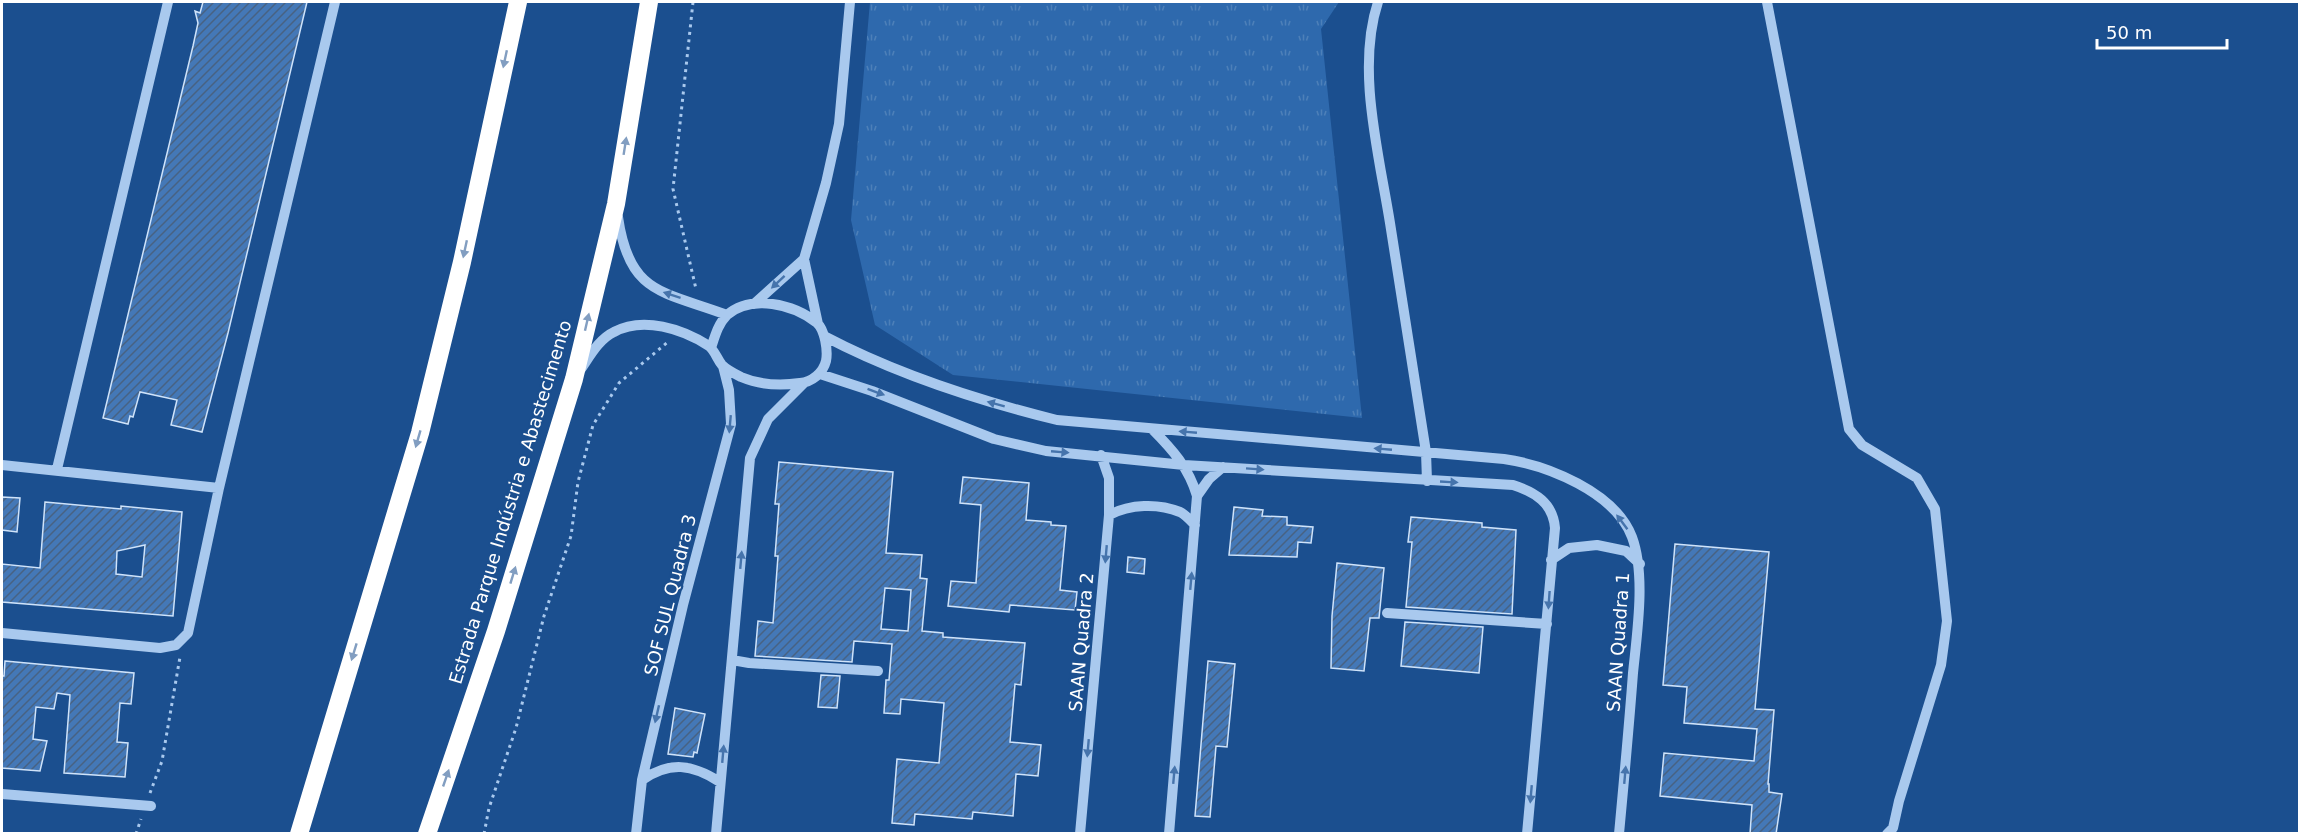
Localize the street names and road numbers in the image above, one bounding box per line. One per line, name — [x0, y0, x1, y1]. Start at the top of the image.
street label: Estrada Parque Indústria e Abastecimento — [444, 318, 576, 686]
street label: SOF SUL Quadra 3 — [640, 512, 700, 678]
street label: SAAN Quadra 2 — [1064, 571, 1098, 713]
street label: SAAN Quadra 1 — [1603, 572, 1633, 712]

